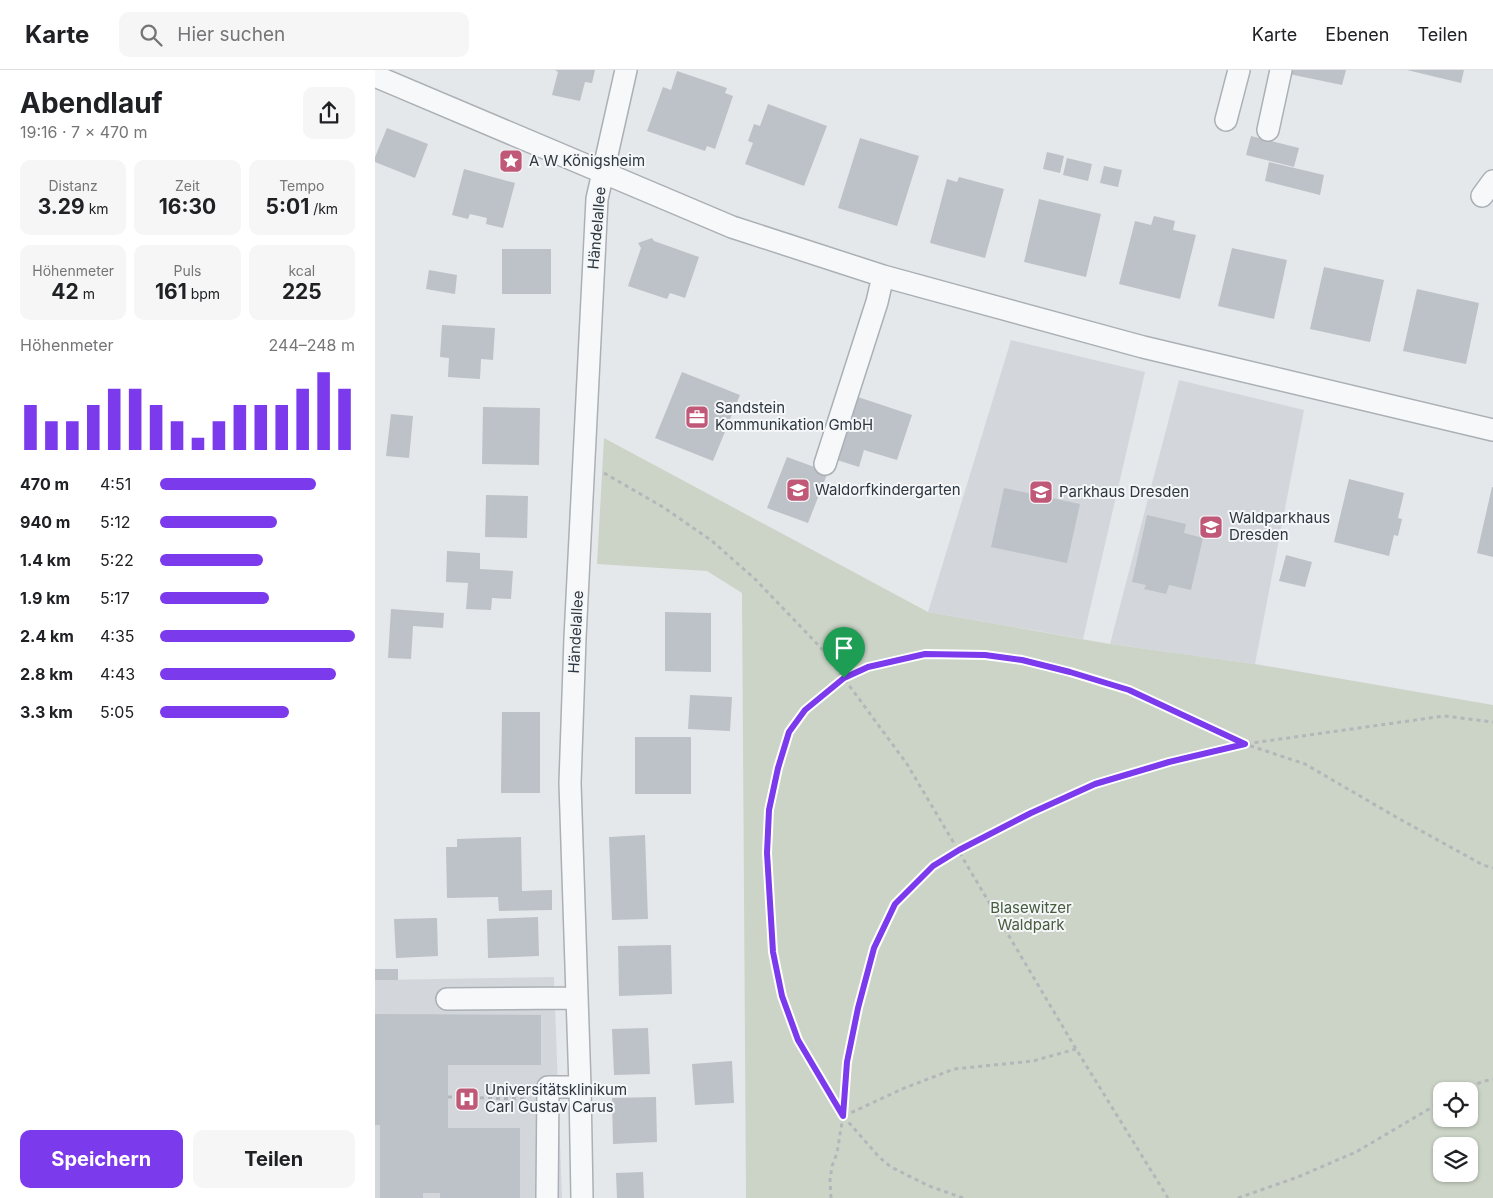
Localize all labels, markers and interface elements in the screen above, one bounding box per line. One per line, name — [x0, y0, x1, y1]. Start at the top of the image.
search box — [119, 12, 469, 57]
text: Karte — [25, 20, 89, 49]
icon: search — [137, 21, 165, 49]
text: Hier suchen — [177, 23, 285, 46]
text: Karte — [1252, 24, 1297, 45]
text: Ebenen — [1325, 24, 1389, 45]
text: Teilen — [1417, 24, 1468, 45]
text: Abendlauf — [20, 86, 163, 120]
button: share — [303, 87, 355, 139]
text: 19:16 · 7 × 470 m — [20, 122, 147, 142]
place icon: A W Königsheim — [498, 148, 524, 174]
place label: A W Königsheim — [529, 151, 645, 170]
text: Distanz — [48, 177, 98, 194]
text: Zeit — [175, 177, 200, 194]
text: Tempo — [279, 177, 325, 194]
street label: Händelallee — [583, 186, 610, 270]
text: 3.29 — [38, 194, 85, 219]
text: 16:30 — [159, 194, 216, 219]
text: 5:01 — [266, 194, 309, 219]
text: km — [85, 200, 109, 217]
text: /km — [309, 200, 338, 217]
text: Höhenmeter — [32, 262, 114, 279]
text: Puls — [173, 262, 201, 279]
text: kcal — [288, 262, 315, 279]
text: 42 — [51, 279, 79, 304]
text: 161 — [155, 279, 187, 304]
text: 225 — [282, 279, 322, 304]
text: m — [79, 285, 95, 302]
text: bpm — [187, 285, 220, 302]
text: Höhenmeter — [20, 335, 114, 355]
text: 244–248 m — [269, 335, 355, 355]
place label: Sandstein Kommunikation GmbH — [715, 398, 873, 434]
office icon: Sandstein Kommunikation GmbH — [684, 404, 710, 430]
text: 470 m — [20, 474, 69, 494]
text: 4:51 — [100, 474, 131, 494]
school or university icon: Waldorfkindergarten — [785, 477, 811, 503]
school or university icon: Parkhaus Dresden — [1028, 479, 1054, 505]
place label: Waldorfkindergarten — [815, 480, 961, 499]
place label: Parkhaus Dresden — [1059, 482, 1189, 501]
place label: Waldparkhaus Dresden — [1229, 508, 1330, 544]
text: 940 m — [20, 512, 70, 532]
text: 5:12 — [100, 512, 131, 532]
school or university icon: Waldparkhaus Dresden — [1198, 514, 1224, 540]
text: 1.4 km — [20, 550, 71, 570]
text: 5:22 — [100, 550, 134, 570]
text: 1.9 km — [20, 588, 70, 608]
text: 5:17 — [100, 588, 130, 608]
street label: Händelallee — [564, 590, 587, 674]
text: 2.4 km — [20, 626, 74, 646]
text: 4:35 — [100, 626, 135, 646]
pin — [823, 627, 865, 678]
icon: arrive — [830, 634, 858, 662]
text: 2.8 km — [20, 664, 73, 684]
text: 4:43 — [100, 664, 135, 684]
text: 3.3 km — [20, 702, 73, 722]
text: 5:05 — [100, 702, 134, 722]
park label: Blasewitzer Waldpark — [990, 898, 1072, 934]
place label: Universitätsklinikum Carl Gustav Carus — [485, 1080, 627, 1116]
map controls — [1433, 1082, 1478, 1182]
button: locate — [1433, 1082, 1478, 1127]
hospital icon: Universitätsklinikum Carl Gustav Carus — [454, 1086, 480, 1112]
button: Speichern — [20, 1130, 183, 1188]
button: Teilen — [193, 1130, 355, 1188]
button: layers — [1433, 1137, 1478, 1182]

